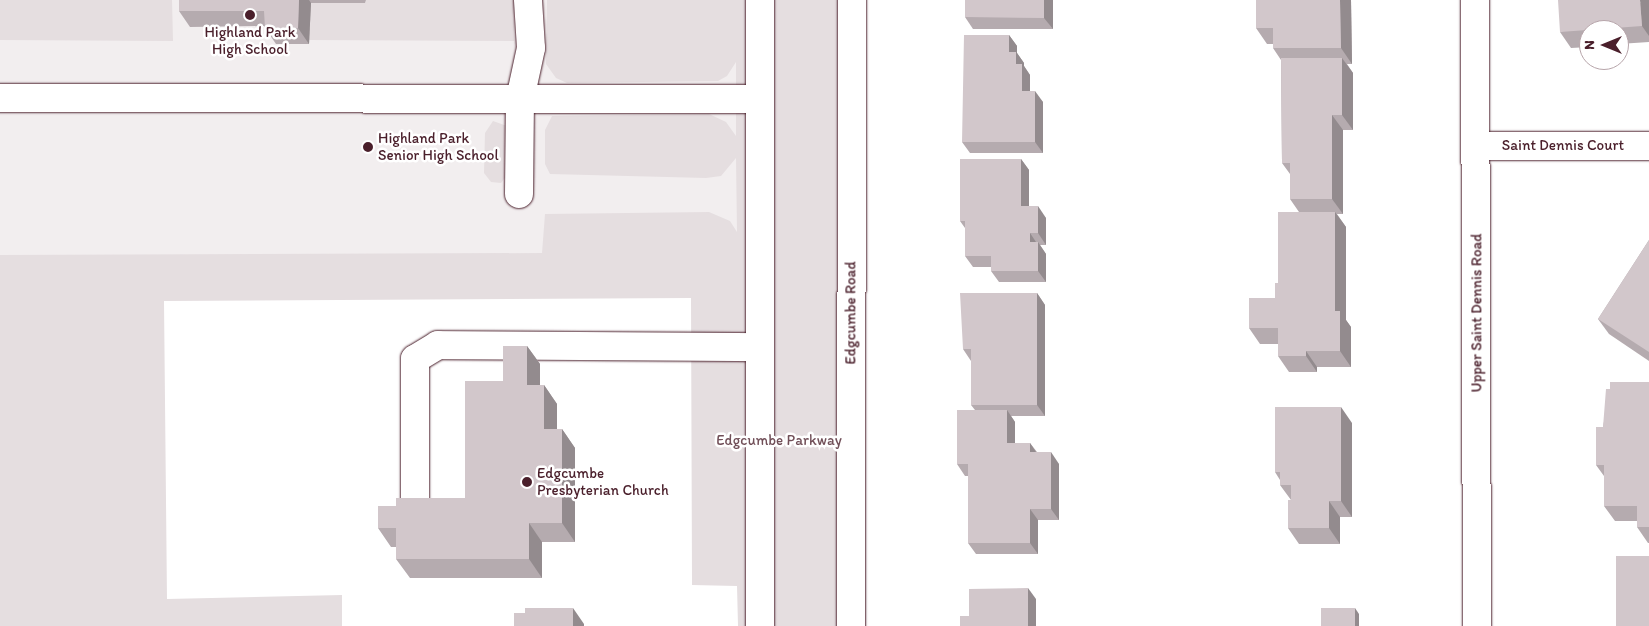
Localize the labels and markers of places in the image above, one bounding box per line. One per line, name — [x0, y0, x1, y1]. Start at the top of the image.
marker: Highland Park High School — [244, 9, 256, 21]
place label: Highland Park High School — [205, 23, 295, 58]
place label: Highland Park Senior High School — [378, 129, 498, 164]
marker: Highland Park Senior High School — [362, 141, 374, 153]
place label: Edgcumbe Presbyterian Church — [537, 464, 669, 499]
marker: Edgcumbe Presbyterian Church — [521, 476, 533, 488]

